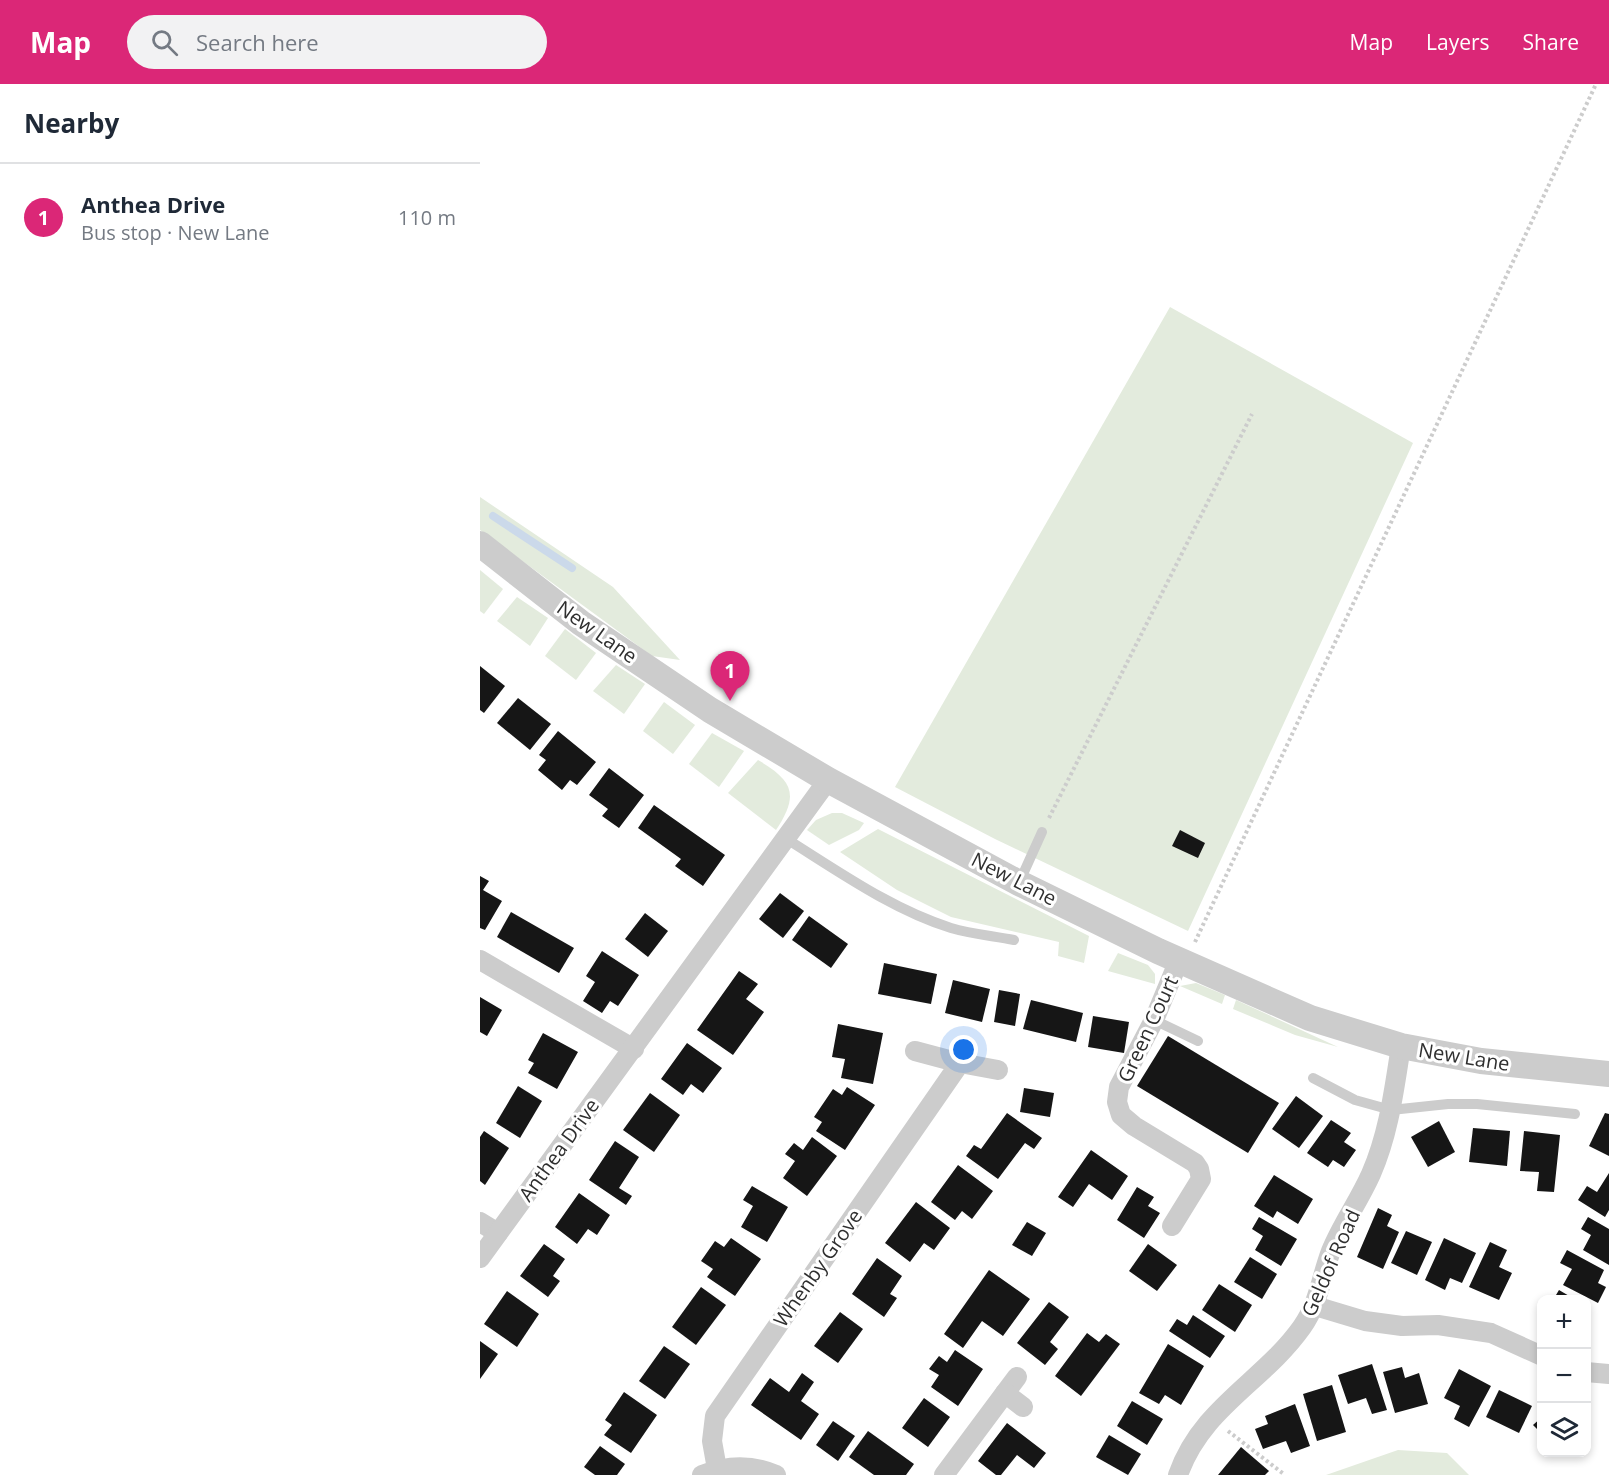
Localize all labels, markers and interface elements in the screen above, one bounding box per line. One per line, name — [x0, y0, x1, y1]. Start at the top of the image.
search box — [127, 15, 547, 69]
text: Map — [30, 23, 91, 61]
icon: search — [148, 26, 181, 59]
text: Search here — [196, 27, 319, 57]
text: Map — [1350, 28, 1393, 56]
text: Layers — [1426, 28, 1490, 56]
text: Share — [1523, 28, 1579, 56]
text: Nearby — [24, 105, 119, 141]
text: Anthea Drive — [81, 189, 225, 219]
text: 1 — [38, 204, 49, 231]
text: 110 m — [398, 204, 456, 231]
text: Bus stop · New Lane — [81, 219, 270, 246]
street label: New Lane — [552, 594, 643, 669]
pin: 1 — [710, 652, 750, 701]
street label: New Lane — [967, 846, 1061, 911]
street label: Green Court — [1111, 971, 1184, 1087]
your location — [949, 1035, 978, 1064]
street label: New Lane — [1417, 1036, 1512, 1077]
street label: Anthea Drive — [512, 1093, 605, 1207]
street label: Whenby Grove — [767, 1204, 868, 1332]
street label: Geldof Road — [1295, 1205, 1366, 1321]
map controls — [1537, 1295, 1591, 1457]
button: + — [1537, 1295, 1591, 1349]
button: − — [1537, 1349, 1591, 1403]
button: layers — [1537, 1403, 1591, 1457]

